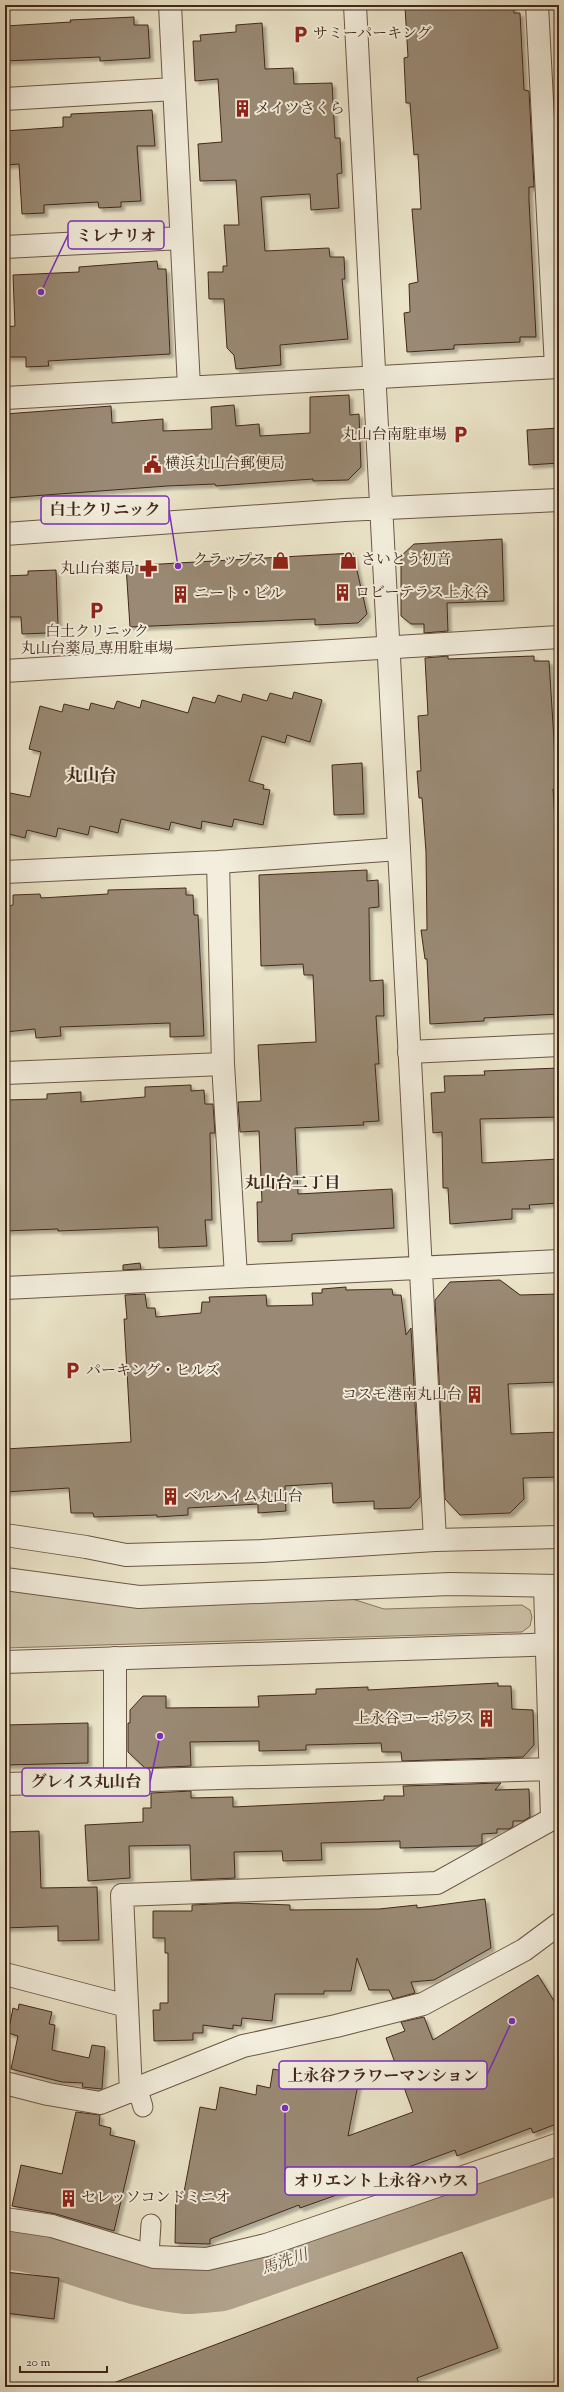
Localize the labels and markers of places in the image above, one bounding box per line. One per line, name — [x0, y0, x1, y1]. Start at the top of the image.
parking icon: サミーパーキング — [290, 24, 310, 44]
place label: サミーパーキング — [313, 24, 432, 45]
building icon: メイツさくら — [232, 99, 252, 119]
place label: メイツさくら — [255, 99, 345, 120]
callout: ミレナリオ — [68, 221, 164, 249]
place label: 丸山台南駐車場 — [342, 425, 447, 446]
parking icon: 丸山台南駐車場 — [450, 425, 470, 445]
public building icon: 横浜丸山台郵便局 — [142, 454, 162, 474]
place label: 横浜丸山台郵便局 — [165, 454, 285, 475]
callout: 白土クリニック — [41, 496, 169, 524]
place label: クラップス — [193, 550, 267, 571]
shop icon: クラップス — [270, 550, 290, 570]
shop icon: さいとう初音 — [338, 550, 358, 570]
place label: さいとう初音 — [361, 550, 451, 571]
place label: 丸山台薬局 — [60, 559, 135, 580]
pharmacy icon: 丸山台薬局 — [138, 559, 158, 579]
building icon: ロビーテラス上永谷 — [332, 583, 352, 603]
place label: ロビーテラス上永谷 — [355, 583, 489, 604]
building icon: ニート・ビル — [171, 584, 191, 604]
place label: ニート・ビル — [194, 584, 284, 605]
parking icon: 白土クリニック 丸山台薬局 専用駐車場 — [87, 601, 107, 621]
place label: 白土クリニック 丸山台薬局 専用駐車場 — [20, 622, 174, 660]
parking icon: パーキング・ヒルズ — [63, 1361, 83, 1381]
place label: パーキング・ヒルズ — [86, 1361, 220, 1382]
place label: コスモ港南丸山台 — [342, 1385, 462, 1406]
building icon: コスモ港南丸山台 — [465, 1385, 485, 1405]
building icon: ベルハイム丸山台 — [161, 1487, 181, 1507]
place label: ベルハイム丸山台 — [184, 1487, 303, 1508]
place label: 上永谷コーポラス — [354, 1709, 474, 1730]
building icon: 上永谷コーポラス — [477, 1709, 497, 1729]
callout: グレイス丸山台 — [22, 1768, 150, 1796]
callout: 上永谷フラワーマンション — [279, 2061, 487, 2089]
callout: オリエント上永谷ハウス — [285, 2167, 477, 2195]
building icon: セレッソコンドミニオ — [58, 2188, 78, 2208]
place label: セレッソコンドミニオ — [81, 2188, 231, 2209]

